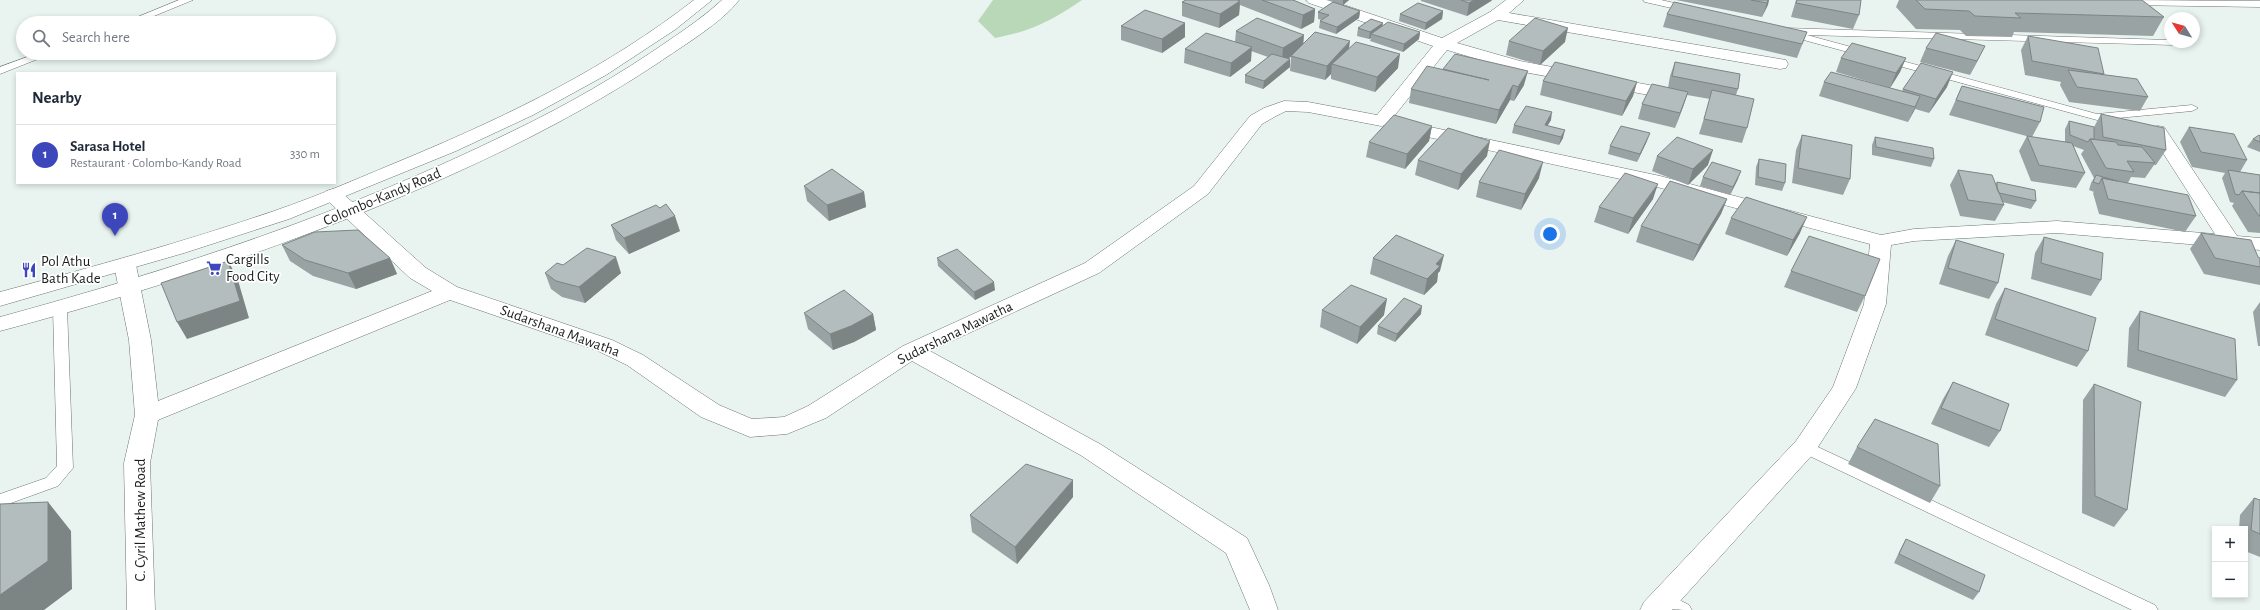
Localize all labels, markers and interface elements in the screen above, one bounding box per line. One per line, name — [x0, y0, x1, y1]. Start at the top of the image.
north arrow — [2164, 12, 2200, 48]
search box — [16, 16, 336, 60]
icon: search — [30, 27, 52, 49]
text: Search here — [62, 30, 130, 45]
text: Nearby — [32, 89, 82, 106]
text: Sarasa Hotel — [70, 139, 145, 154]
text: 1 — [43, 148, 47, 161]
text: 330 m — [290, 148, 320, 161]
text: Restaurant · Colombo-Kandy Road — [70, 157, 242, 170]
street label: Colombo-Kandy Road — [321, 165, 443, 229]
pin: 1 — [102, 203, 128, 236]
your location — [1540, 224, 1560, 244]
place label: Cargills Food City — [226, 252, 280, 284]
place label: Pol Athu Bath Kade — [41, 254, 101, 286]
supermarket icon: Cargills Food City — [205, 259, 223, 277]
restaurant icon: Pol Athu Bath Kade — [20, 261, 38, 279]
street label: Sudarshana Mawatha — [895, 299, 1015, 367]
street label: Sudarshana Mawatha — [498, 302, 622, 360]
street label: C. Cyril Mathew Road — [133, 458, 148, 581]
map controls — [2212, 526, 2248, 598]
button: + — [2212, 526, 2248, 562]
button: − — [2212, 562, 2248, 598]

